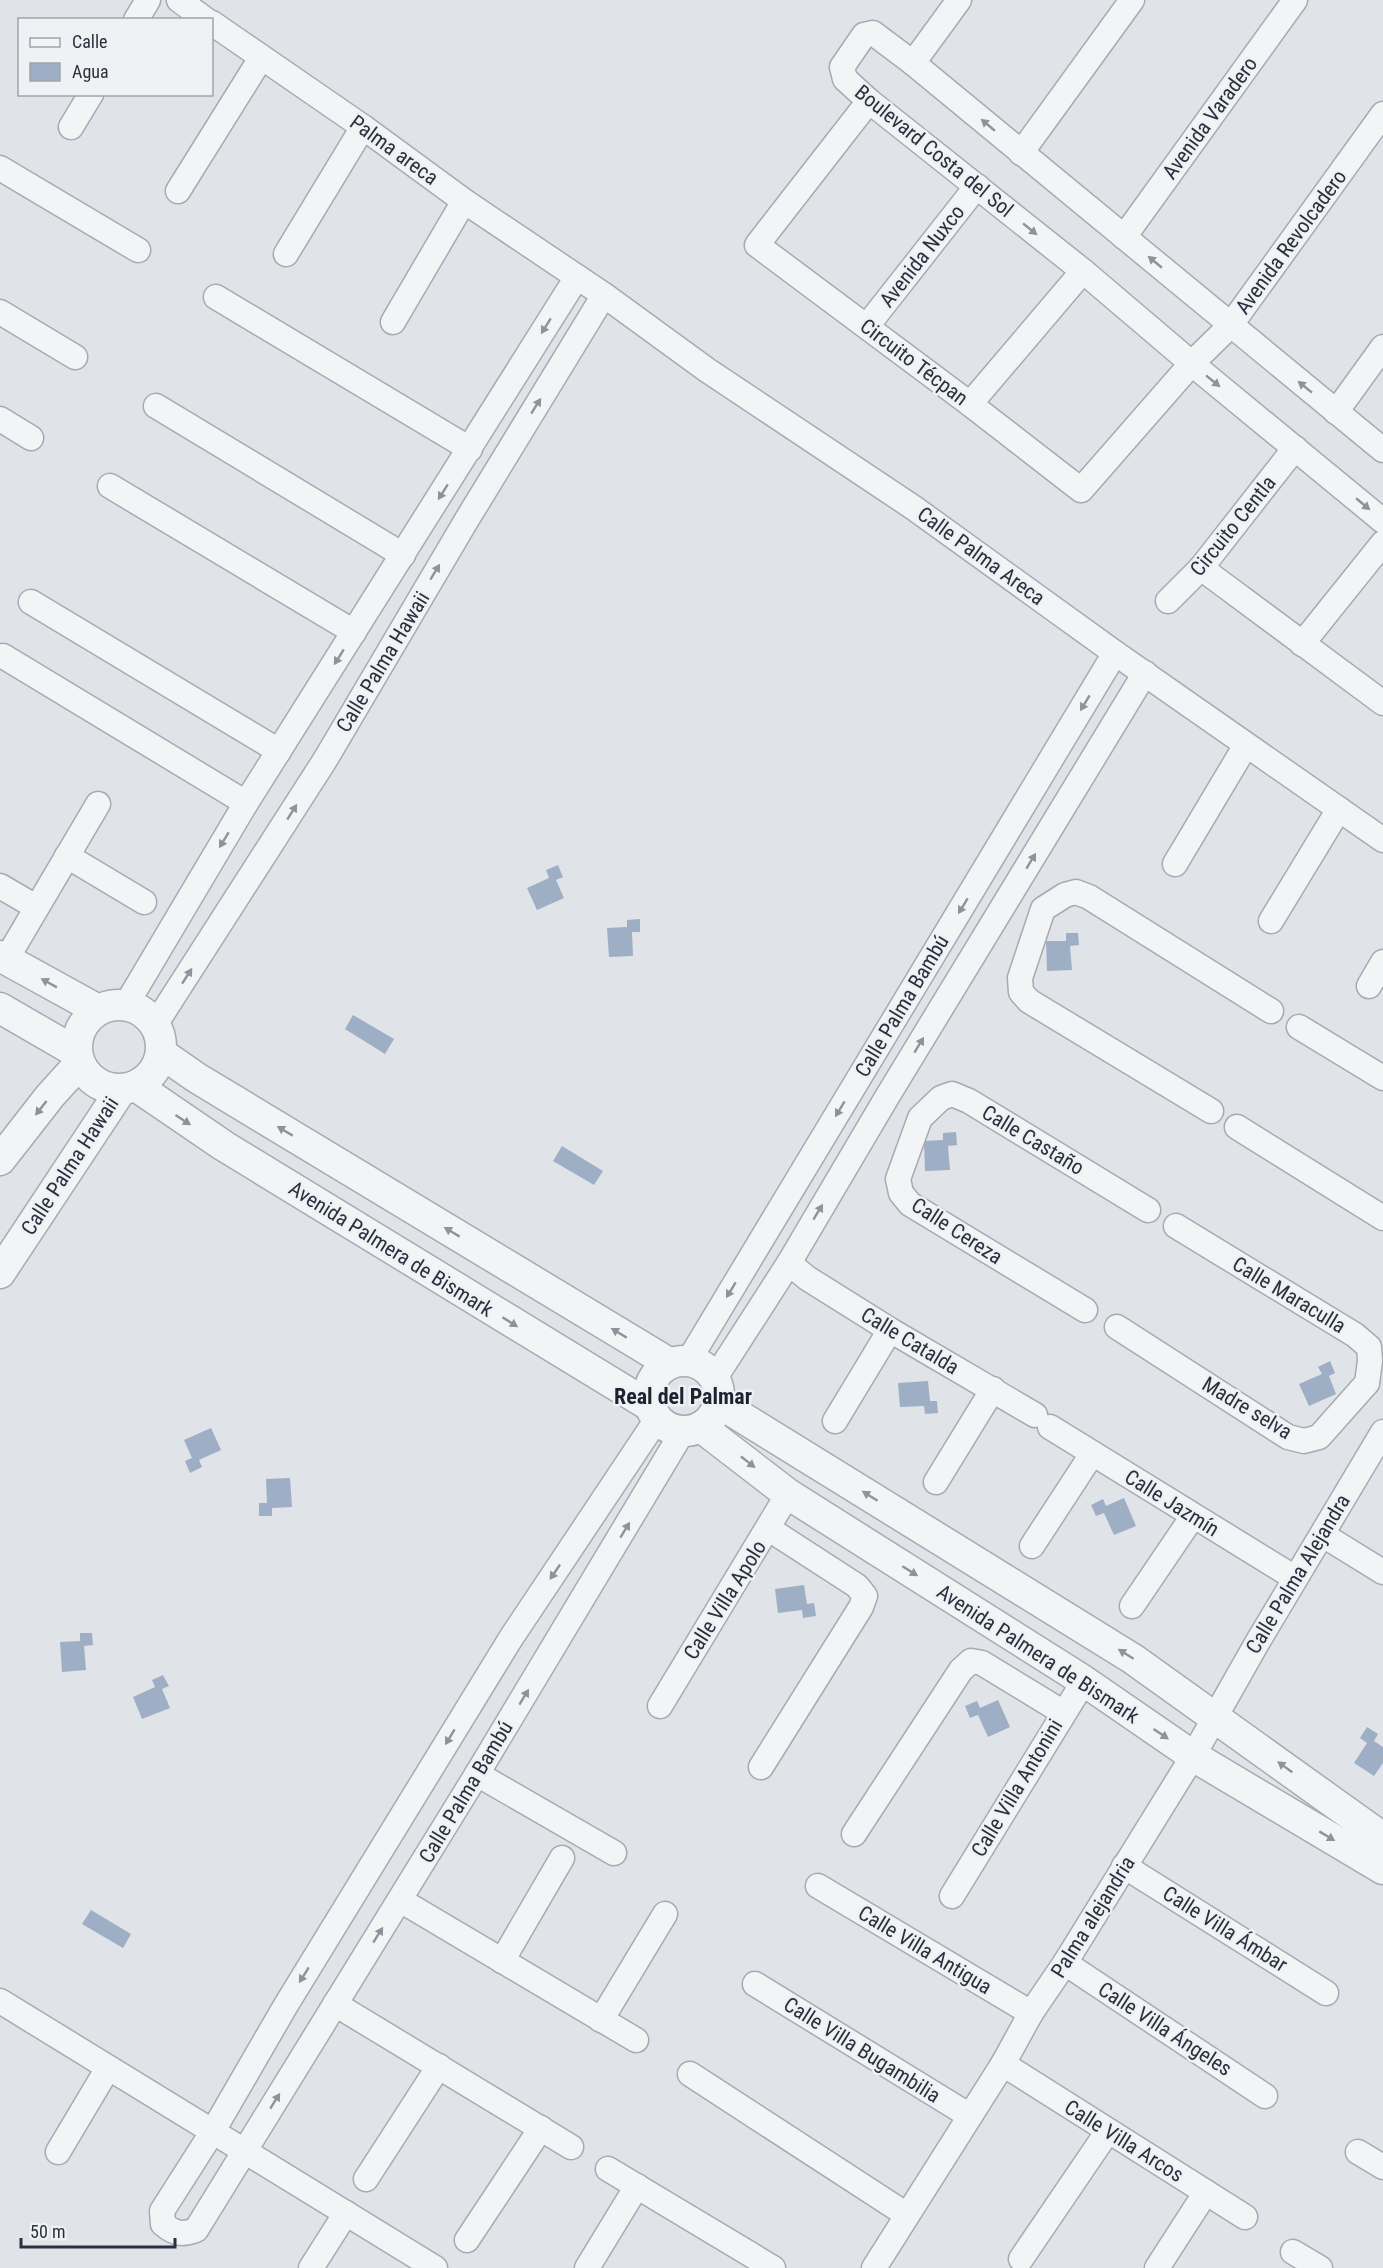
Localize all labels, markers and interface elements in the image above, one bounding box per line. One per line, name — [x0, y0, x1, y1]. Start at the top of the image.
legend — [18, 18, 213, 96]
text: Calle — [72, 31, 108, 52]
street label: Avenida Varadero — [1158, 52, 1262, 184]
text: Agua — [72, 61, 109, 82]
street label: Boulevard Costa del Sol — [850, 80, 1018, 222]
street label: Palma areca — [345, 110, 443, 190]
one-way arrow — [980, 119, 996, 132]
street label: Avenida Revolcadero — [1231, 165, 1351, 319]
street label: Avenida Nuxco — [875, 200, 969, 312]
one-way arrow — [1023, 222, 1038, 235]
one-way arrow — [1147, 256, 1163, 269]
street label: Circuito Técpan — [855, 314, 973, 410]
one-way arrow — [540, 318, 551, 335]
one-way arrow — [1205, 374, 1220, 386]
one-way arrow — [1298, 381, 1313, 394]
one-way arrow — [531, 398, 542, 414]
street label: Circuito Centla — [1185, 471, 1281, 581]
one-way arrow — [437, 484, 448, 500]
one-way arrow — [1355, 498, 1371, 511]
street label: Calle Palma Areca — [913, 502, 1049, 610]
one-way arrow — [430, 564, 441, 580]
street label: Calle Palma Hawaii — [332, 587, 434, 737]
one-way arrow — [333, 649, 344, 665]
one-way arrow — [1079, 695, 1090, 711]
one-way arrow — [287, 804, 298, 820]
one-way arrow — [219, 832, 229, 849]
one-way arrow — [1026, 853, 1037, 869]
one-way arrow — [957, 898, 968, 914]
street label: Calle Palma Bambú — [850, 931, 954, 1081]
one-way arrow — [182, 968, 193, 985]
one-way arrow — [40, 978, 57, 988]
one-way arrow — [913, 1037, 924, 1053]
street label: Calle Palma Hawaii — [16, 1092, 124, 1240]
one-way arrow — [34, 1100, 47, 1116]
street label: Calle Castaño — [978, 1100, 1088, 1180]
one-way arrow — [835, 1101, 846, 1117]
one-way arrow — [175, 1115, 192, 1126]
one-way arrow — [277, 1126, 293, 1137]
street label: Avenida Palmera de Bismark — [284, 1176, 498, 1322]
street label: Calle Cereza — [907, 1193, 1007, 1269]
one-way arrow — [813, 1204, 824, 1220]
one-way arrow — [444, 1227, 460, 1238]
street label: Calle Maraculla — [1228, 1252, 1350, 1338]
one-way arrow — [726, 1282, 737, 1298]
street label: Calle Catalda — [857, 1302, 963, 1380]
one-way arrow — [502, 1316, 518, 1327]
one-way arrow — [611, 1328, 627, 1339]
street label: Madre selva — [1198, 1372, 1296, 1444]
district label: Real del Palmar — [614, 1384, 752, 1409]
one-way arrow — [740, 1456, 755, 1468]
street label: Calle Jazmín — [1120, 1465, 1224, 1541]
street label: Calle Palma Alejandra — [1241, 1490, 1355, 1658]
one-way arrow — [862, 1491, 879, 1502]
one-way arrow — [619, 1522, 630, 1538]
street label: Calle Villa Apolo — [679, 1536, 771, 1664]
one-way arrow — [550, 1564, 561, 1580]
one-way arrow — [902, 1565, 918, 1576]
street label: Avenida Palmera de Bismark — [932, 1580, 1144, 1729]
one-way arrow — [1117, 1649, 1134, 1660]
one-way arrow — [518, 1689, 529, 1705]
street label: Calle Villa Antonini — [966, 1715, 1068, 1861]
street label: Calle Palma Bambú — [414, 1717, 518, 1867]
one-way arrow — [1153, 1728, 1169, 1740]
one-way arrow — [445, 1729, 456, 1745]
one-way arrow — [1277, 1761, 1293, 1773]
one-way arrow — [1319, 1831, 1335, 1842]
street label: Palma alejandria — [1046, 1852, 1140, 1982]
street label: Calle Villa Ámbar — [1158, 1881, 1292, 1977]
street label: Calle Villa Antigua — [854, 1901, 996, 1999]
one-way arrow — [372, 1927, 383, 1943]
one-way arrow — [299, 1966, 310, 1983]
street label: Calle Villa Ángeles — [1094, 1977, 1236, 2081]
street label: Calle Villa Bugambilia — [779, 1992, 945, 2108]
one-way arrow — [270, 2093, 281, 2109]
street label: Calle Villa Arcos — [1060, 2095, 1188, 2187]
scale bar — [21, 2211, 176, 2249]
text: 50 m — [30, 2221, 65, 2242]

